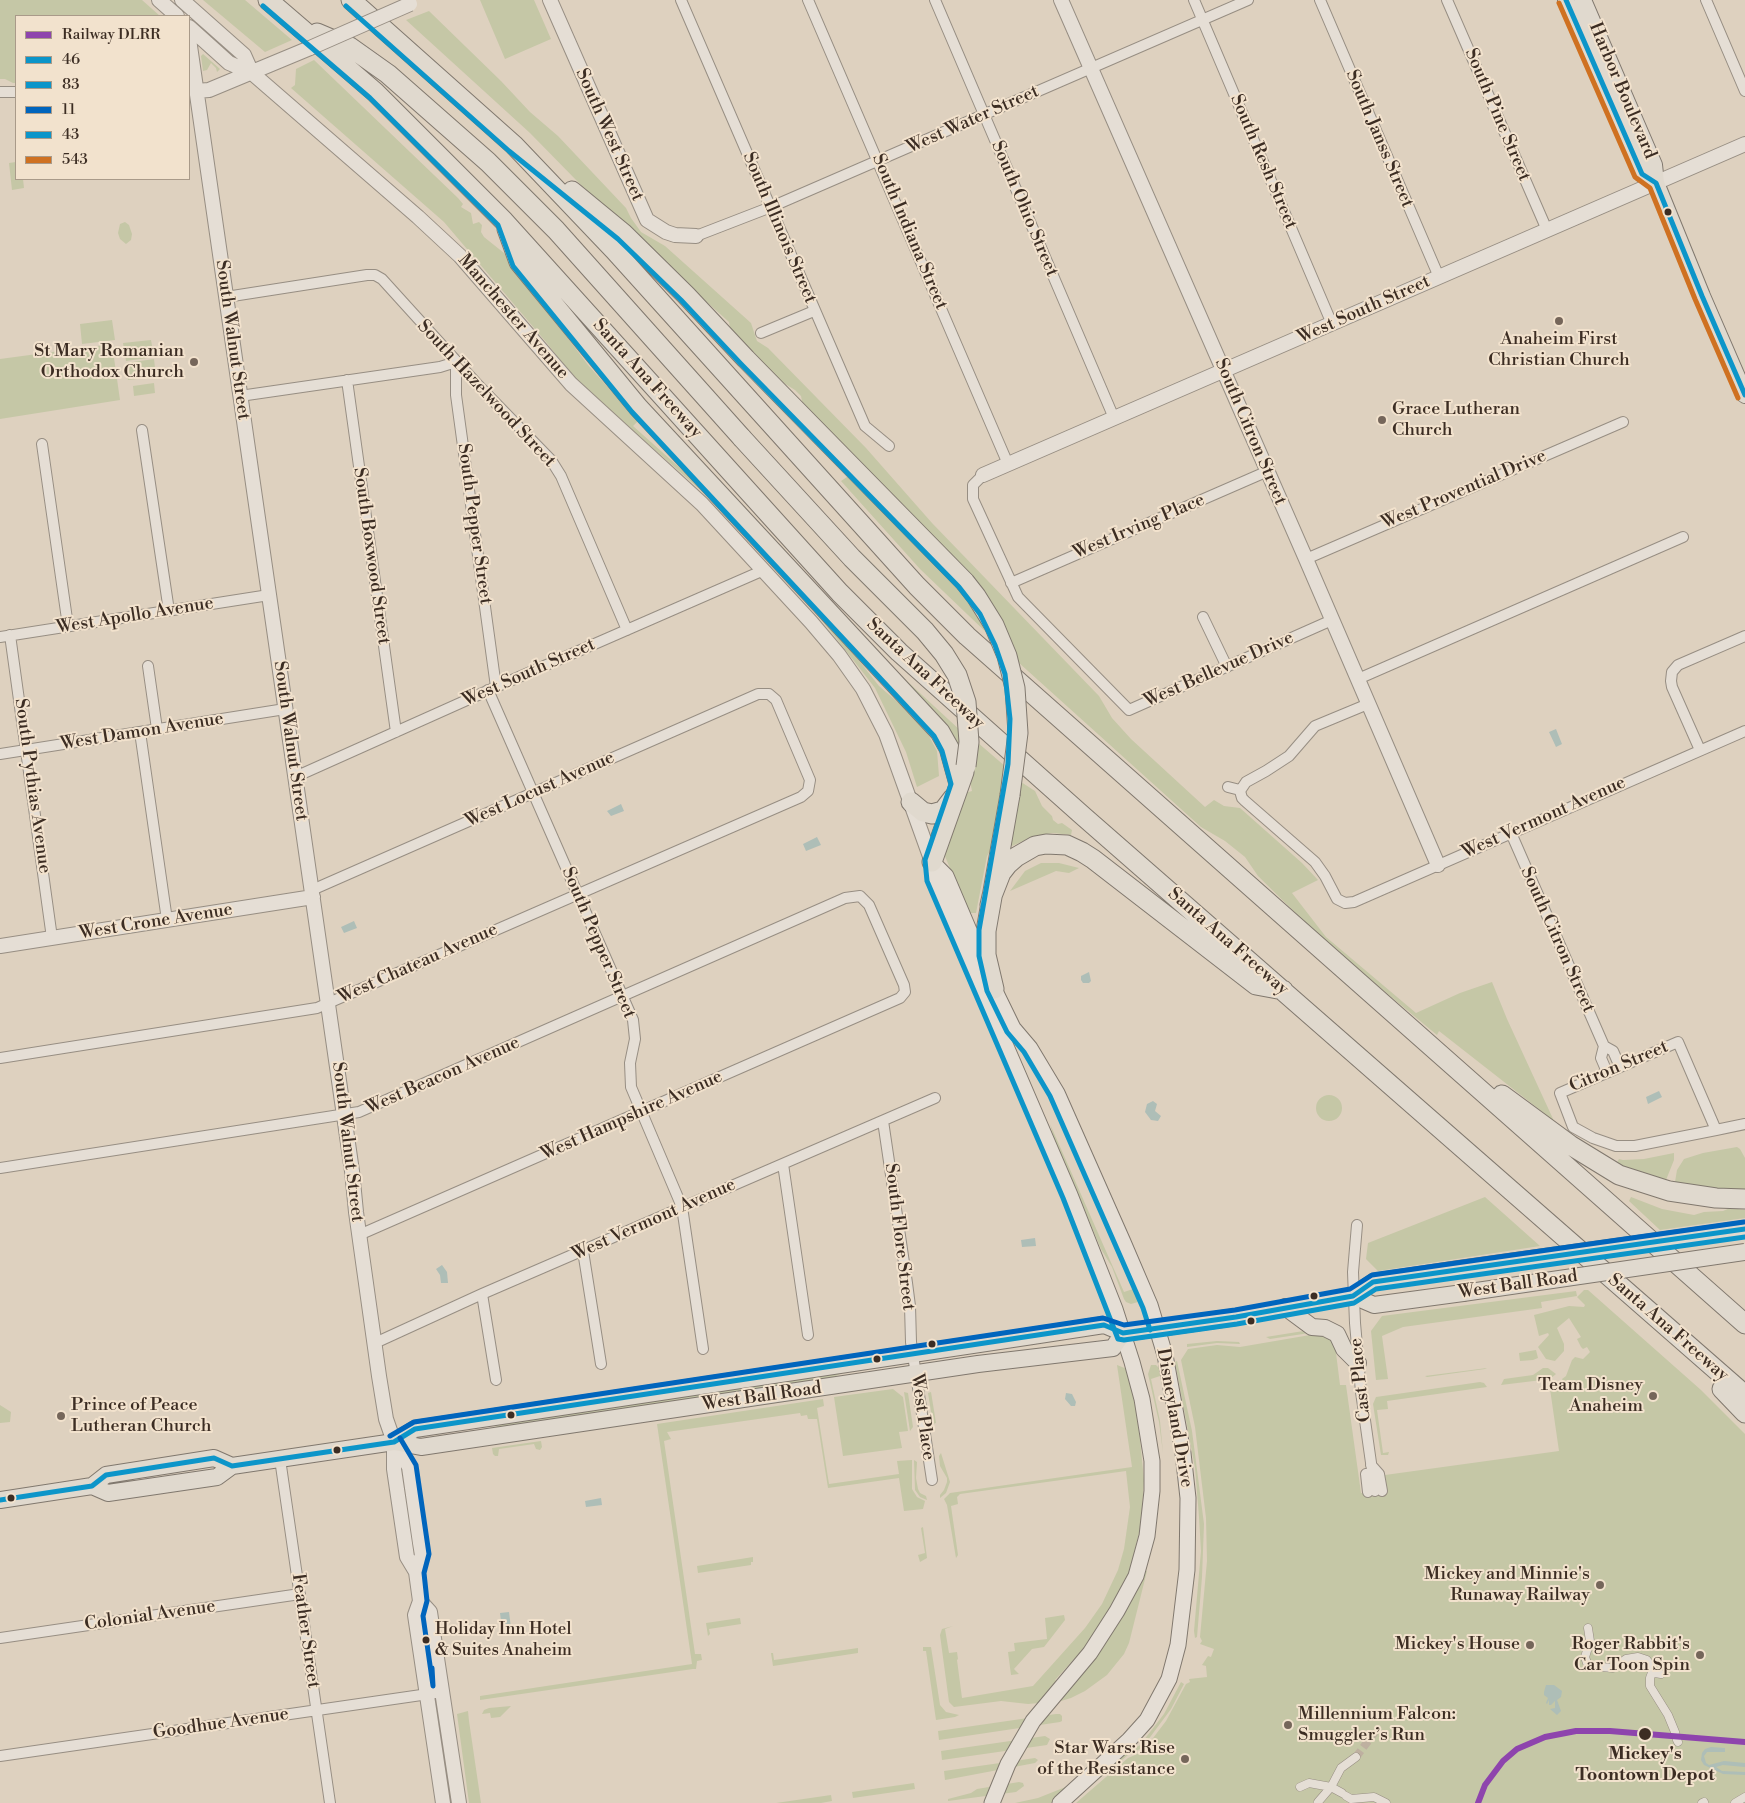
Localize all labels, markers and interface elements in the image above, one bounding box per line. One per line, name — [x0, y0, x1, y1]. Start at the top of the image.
legend — [15, 15, 190, 180]
street label: Harbor Boulevard — [1583, 19, 1661, 163]
text: Railway DLRR — [62, 25, 160, 44]
street label: South Pine Street — [1459, 45, 1535, 185]
text: 46 — [62, 50, 80, 69]
street label: South West Street — [570, 65, 648, 205]
street label: South Janss Street — [1340, 67, 1418, 211]
text: 83 — [62, 75, 79, 94]
street label: West Water Street — [904, 81, 1042, 159]
street label: South Resh Street — [1225, 91, 1301, 233]
text: 11 — [62, 100, 75, 119]
text: 43 — [62, 125, 79, 144]
street label: South Ohio Street — [986, 138, 1062, 280]
street label: South Illinois Street — [737, 149, 821, 307]
text: 543 — [62, 150, 88, 169]
street label: South Indiana Street — [866, 151, 952, 313]
unlabelled marker — [1663, 207, 1673, 217]
street label: Manchester Avenue — [453, 250, 573, 384]
street label: South Walnut Street — [210, 259, 254, 421]
street label: West South Street — [1294, 271, 1434, 349]
street label: Santa Ana Freeway — [588, 315, 706, 443]
marker: Anaheim First Christian Church — [1553, 315, 1565, 327]
street label: South Hazelwood Street — [412, 316, 560, 472]
place label: Anaheim First Christian Church — [1488, 329, 1630, 372]
place label: St Mary Romanian Orthodox Church — [34, 341, 184, 384]
street label: South Citron Street — [1209, 355, 1291, 509]
marker: St Mary Romanian Orthodox Church — [188, 356, 200, 368]
place label: Grace Lutheran Church — [1392, 399, 1520, 442]
marker: Grace Lutheran Church — [1376, 414, 1388, 426]
street label: South Pepper Street — [452, 442, 496, 606]
street label: West Provential Drive — [1378, 446, 1550, 534]
street label: South Boxwood Street — [348, 466, 394, 646]
street label: West Irving Place — [1070, 489, 1208, 565]
street label: West Apollo Avenue — [55, 593, 215, 639]
street label: Santa Ana Freeway — [862, 614, 988, 734]
street label: West Bellevue Drive — [1141, 627, 1297, 713]
street label: West South Street — [459, 634, 599, 712]
street label: South Walnut Street — [268, 660, 312, 822]
street label: South Pythias Avenue — [9, 697, 55, 875]
street label: West Damon Avenue — [59, 708, 225, 756]
street label: West Locust Avenue — [462, 747, 618, 833]
street label: West Vermont Avenue — [1459, 772, 1629, 864]
street label: South Pepper Street — [556, 864, 640, 1022]
street label: South Citron Street — [1515, 864, 1599, 1016]
street label: Santa Ana Freeway — [1163, 884, 1293, 1000]
street label: West Crone Avenue — [78, 899, 234, 945]
street label: West Chateau Avenue — [335, 919, 501, 1009]
street label: West Beacon Avenue — [363, 1032, 523, 1120]
street label: Citron Street — [1566, 1036, 1672, 1098]
street label: South Walnut Street — [326, 1061, 368, 1223]
street label: West Hampshire Avenue — [538, 1066, 726, 1166]
street label: South Flore Street — [879, 1162, 919, 1312]
street label: West Vermont Avenue — [569, 1174, 739, 1266]
street label: West Ball Road — [1457, 1266, 1579, 1304]
street label: Santa Ana Freeway — [1603, 1270, 1733, 1386]
unlabelled marker — [1309, 1291, 1319, 1301]
unlabelled marker — [1246, 1316, 1256, 1326]
street label: Cast Place — [1346, 1337, 1376, 1423]
unlabelled marker — [927, 1339, 937, 1349]
street label: Disneyland Drive — [1151, 1347, 1197, 1489]
unlabelled marker — [872, 1354, 882, 1364]
street label: West Place — [905, 1372, 939, 1462]
place label: Team Disney Anaheim — [1538, 1375, 1643, 1418]
street label: West Ball Road — [701, 1378, 823, 1416]
marker: Team Disney Anaheim — [1647, 1390, 1659, 1402]
place label: Prince of Peace Lutheran Church — [71, 1395, 211, 1438]
marker: Prince of Peace Lutheran Church — [55, 1410, 67, 1422]
unlabelled marker — [506, 1410, 516, 1420]
unlabelled marker — [332, 1445, 342, 1455]
unlabelled marker — [6, 1493, 16, 1503]
place label: Mickey and Minnie's Runaway Railway — [1424, 1564, 1590, 1606]
street label: Feather Street — [286, 1572, 324, 1690]
marker: Mickey and Minnie's Runaway Railway — [1594, 1579, 1606, 1591]
street label: Colonial Avenue — [83, 1596, 217, 1636]
place label: Holiday Inn Hotel & Suites Anaheim — [435, 1620, 572, 1660]
place label: Mickey's House — [1395, 1634, 1520, 1656]
place label: Roger Rabbit's Car Toon Spin — [1571, 1634, 1690, 1676]
marker: Holiday Inn Hotel & Suites Anaheim — [421, 1635, 431, 1645]
marker: Mickey's House — [1524, 1639, 1536, 1651]
marker: Roger Rabbit's Car Toon Spin — [1694, 1649, 1706, 1661]
street label: Goodhue Avenue — [152, 1704, 290, 1744]
place label: Millennium Falcon: Smuggler’s Run — [1298, 1704, 1456, 1746]
marker: Millennium Falcon: Smuggler’s Run — [1282, 1719, 1294, 1731]
marker: Mickey's Toontown Depot — [1637, 1726, 1653, 1742]
place label: Star Wars: Rise of the Resistance — [1037, 1738, 1175, 1780]
place label: Mickey's Toontown Depot — [1575, 1744, 1715, 1786]
marker: Star Wars: Rise of the Resistance — [1179, 1753, 1191, 1765]

